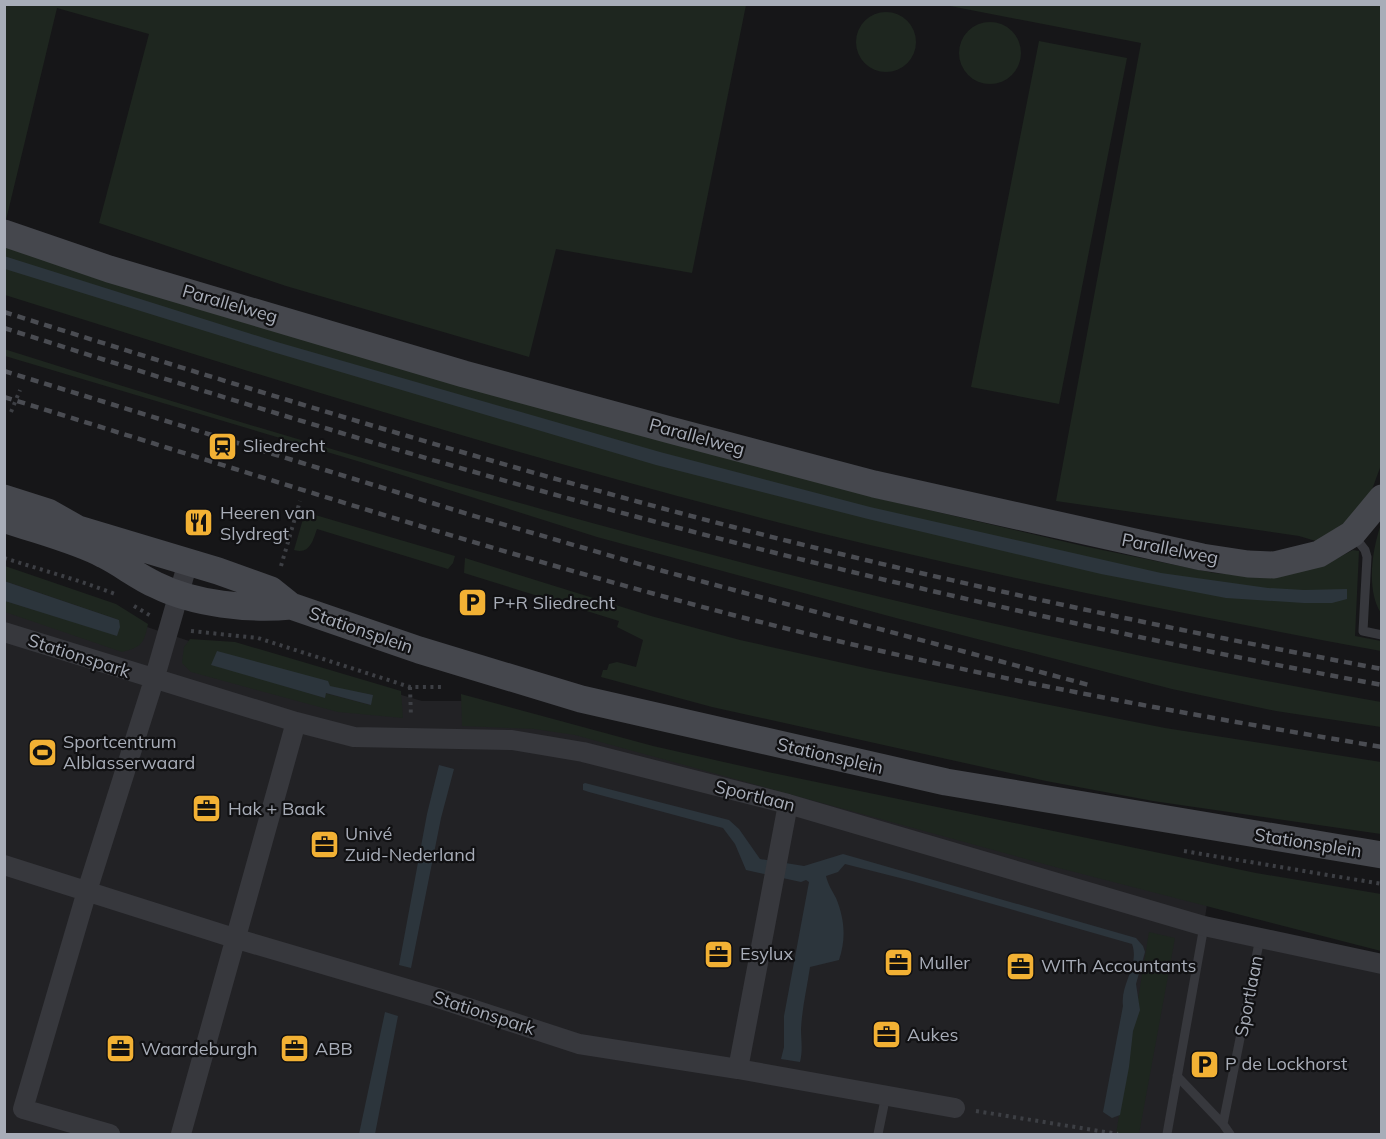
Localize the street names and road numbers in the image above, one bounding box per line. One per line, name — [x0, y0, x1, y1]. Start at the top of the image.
street label: Parallelweg — [180, 279, 280, 328]
street label: Parallelweg — [647, 413, 748, 460]
street label: Parallelweg — [1120, 528, 1220, 569]
street label: Stationsplein — [306, 601, 416, 658]
street label: Stationspark — [25, 628, 134, 683]
street label: Stationsplein — [775, 732, 885, 779]
street label: Sportlaan — [713, 774, 798, 817]
street label: Stationsplein — [1253, 823, 1363, 862]
street label: Sportlaan — [1229, 953, 1268, 1038]
street label: Stationspark — [430, 985, 539, 1040]

